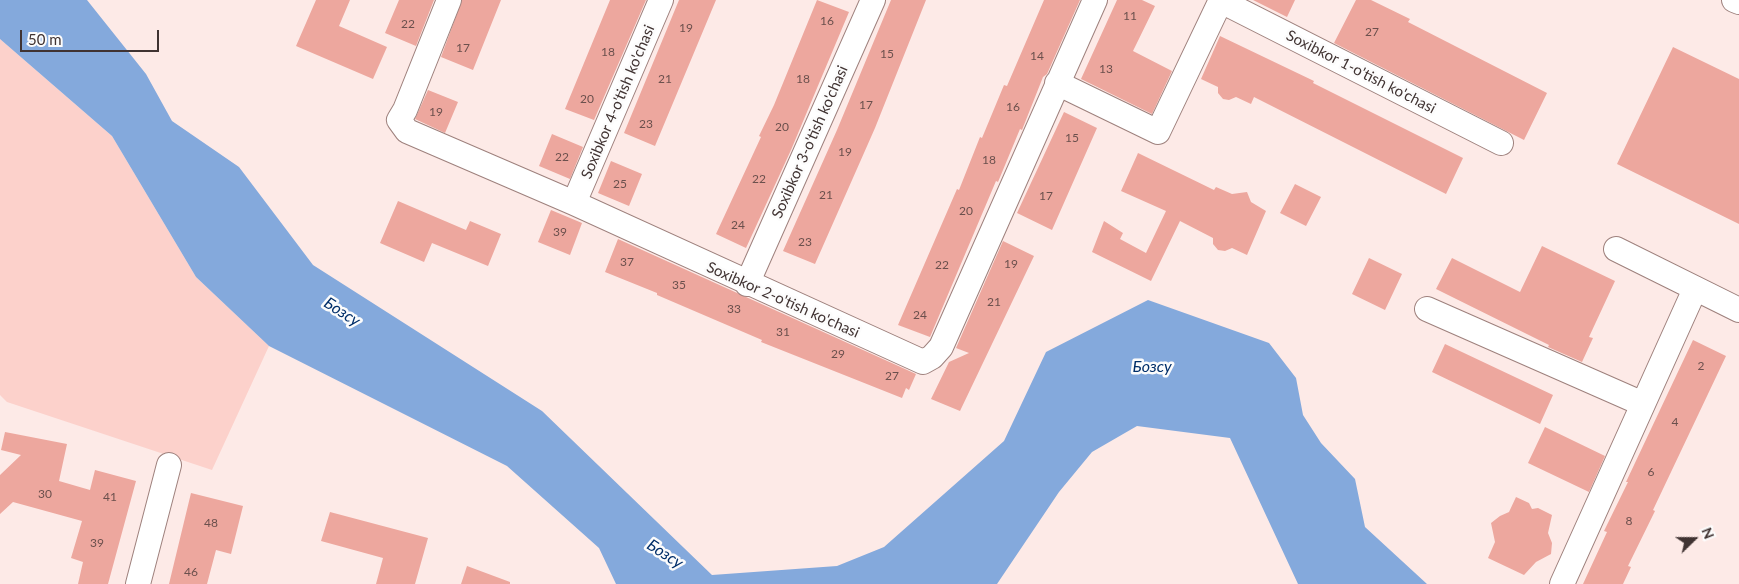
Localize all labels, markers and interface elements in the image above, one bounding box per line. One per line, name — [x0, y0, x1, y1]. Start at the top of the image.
house number: 11 — [1123, 9, 1137, 23]
house number: 16 — [820, 14, 834, 28]
house number: 22 — [401, 17, 415, 31]
scale bar — [22, 20, 161, 52]
house number: 19 — [679, 21, 693, 35]
street label: Soxibkor 4-o'tish ko'chasi — [577, 22, 659, 182]
house number: 27 — [1365, 25, 1379, 39]
street label: Soxibkor 1-o'tish ko'chasi — [1283, 26, 1439, 118]
text: 50 m — [28, 30, 62, 48]
house number: 17 — [456, 41, 470, 55]
house number: 18 — [601, 45, 615, 59]
house number: 15 — [880, 47, 894, 61]
house number: 14 — [1030, 49, 1044, 63]
house number: 13 — [1099, 62, 1113, 76]
street label: Soxibkor 3-o'tish ko'chasi — [768, 63, 852, 221]
house number: 21 — [658, 72, 672, 86]
house number: 18 — [796, 72, 810, 86]
house number: 20 — [580, 92, 594, 106]
house number: 17 — [859, 98, 873, 112]
house number: 16 — [1006, 100, 1020, 114]
house number: 19 — [429, 105, 443, 119]
house number: 23 — [639, 117, 653, 131]
house number: 20 — [775, 120, 789, 134]
house number: 15 — [1065, 131, 1079, 145]
house number: 19 — [838, 145, 852, 159]
house number: 22 — [555, 150, 569, 164]
house number: 18 — [982, 153, 996, 167]
house number: 22 — [752, 172, 766, 186]
house number: 25 — [613, 177, 627, 191]
house number: 21 — [819, 188, 833, 202]
house number: 17 — [1039, 189, 1053, 203]
house number: 20 — [959, 204, 973, 218]
house number: 24 — [731, 218, 745, 232]
house number: 39 — [553, 225, 567, 239]
house number: 23 — [798, 235, 812, 249]
house number: 37 — [620, 255, 634, 269]
house number: 19 — [1004, 257, 1018, 271]
street label: Soxibkor 2-o'tish ko'chasi — [704, 258, 862, 342]
house number: 22 — [935, 258, 949, 272]
house number: 35 — [672, 278, 686, 292]
water label: Бозсу — [320, 293, 364, 331]
house number: 21 — [987, 295, 1001, 309]
house number: 33 — [727, 302, 741, 316]
house number: 24 — [913, 308, 927, 322]
house number: 31 — [776, 325, 790, 339]
house number: 29 — [831, 347, 845, 361]
water label: Бозсу — [1132, 357, 1172, 377]
house number: 2 — [1698, 359, 1704, 373]
house number: 27 — [885, 369, 899, 383]
house number: 4 — [1672, 415, 1678, 429]
house number: 6 — [1648, 465, 1654, 479]
house number: 30 — [38, 487, 52, 501]
house number: 41 — [103, 490, 117, 504]
house number: 8 — [1626, 514, 1632, 528]
north arrow — [1669, 514, 1719, 564]
house number: 48 — [204, 516, 218, 530]
text: N — [1698, 525, 1718, 541]
water label: Бозсу — [643, 535, 687, 573]
house number: 39 — [90, 536, 104, 550]
house number: 46 — [184, 565, 198, 579]

